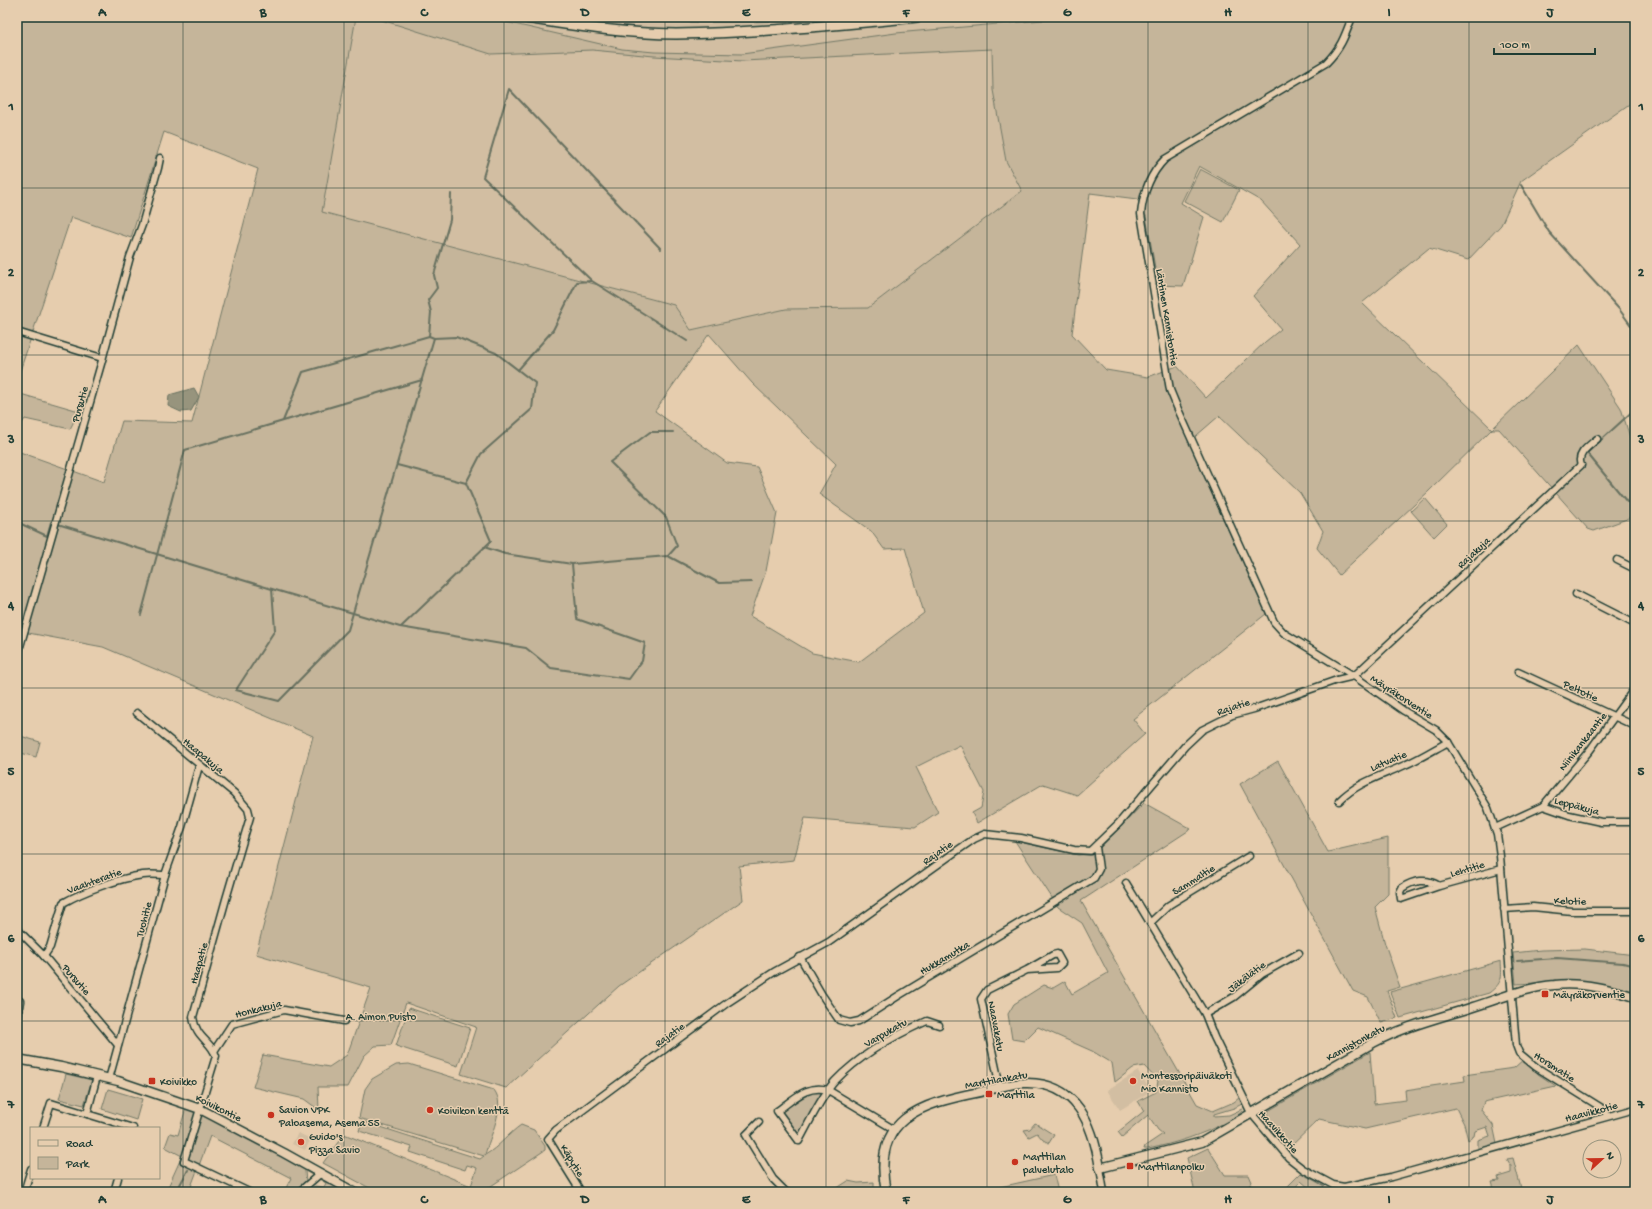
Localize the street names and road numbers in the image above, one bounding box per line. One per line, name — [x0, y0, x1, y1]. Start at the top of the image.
street label: Läntinen Kannistontie — [1152, 268, 1180, 367]
street label: Pursutie — [70, 385, 92, 425]
street label: Rajakuja — [1455, 535, 1494, 572]
street label: Mäyräkorventie — [1367, 673, 1435, 722]
street label: Peltotie — [1560, 678, 1600, 705]
street label: Rajatie — [1216, 697, 1252, 719]
street label: Niinikankaantie — [1557, 710, 1610, 774]
street label: Haapakuja — [180, 736, 226, 778]
street label: Latvatie — [1369, 749, 1409, 775]
street label: Leppäkuja — [1553, 795, 1601, 819]
street label: Rajatie — [921, 839, 956, 868]
street label: Lehtitie — [1449, 859, 1486, 881]
street label: Sammaltie — [1171, 863, 1218, 898]
street label: Vaahteratie — [65, 866, 124, 898]
street label: Kelotie — [1554, 895, 1587, 909]
street label: Tuohitie — [134, 900, 155, 939]
street label: Hukkamutka — [918, 939, 973, 978]
street label: Haapatie — [189, 941, 211, 986]
street label: Jäkälätie — [1226, 959, 1269, 996]
street label: Pursutie — [58, 962, 92, 998]
street label: Honkakuja — [234, 998, 284, 1022]
street label: Naavakatu — [984, 1000, 1006, 1053]
street label: Varpukatu — [862, 1017, 910, 1051]
street label: Rajatie — [653, 1021, 688, 1050]
street label: Kannistonkatu — [1325, 1023, 1387, 1065]
street label: Horsmatie — [1531, 1050, 1577, 1086]
street label: Marttilankatu — [964, 1070, 1029, 1092]
street label: Koivikontie — [193, 1092, 243, 1125]
street label: Haavikkotie — [1564, 1100, 1619, 1126]
street label: Haavikkotie — [1255, 1108, 1300, 1157]
street label: Käpytie — [557, 1143, 586, 1180]

